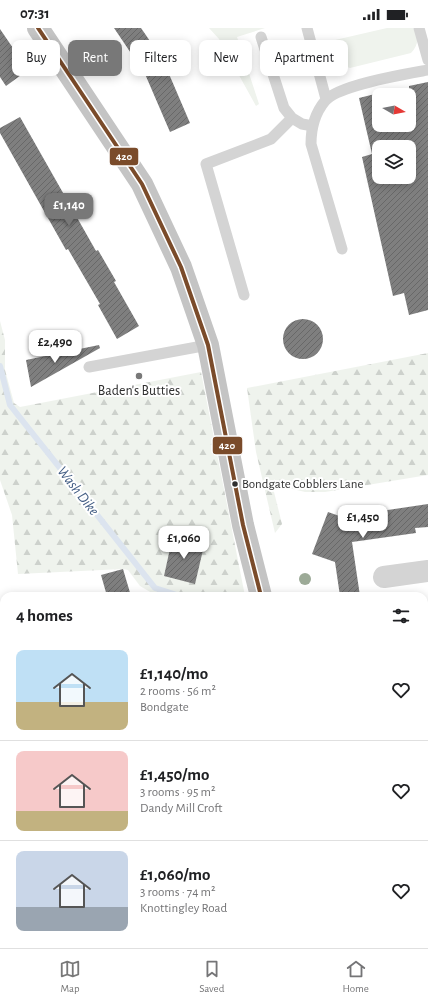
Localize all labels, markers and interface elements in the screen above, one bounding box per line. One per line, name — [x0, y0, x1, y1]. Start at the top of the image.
text: 07:31 — [20, 6, 50, 21]
chip: Buy — [12, 40, 60, 76]
chip: Rent — [68, 40, 122, 76]
chip: Filters — [130, 40, 191, 76]
chip: New — [199, 40, 252, 76]
chip: Apartment — [260, 40, 348, 76]
north arrow — [372, 88, 416, 132]
map controls — [372, 88, 416, 184]
button: layers — [372, 140, 416, 184]
line badge: 420 — [109, 147, 139, 166]
text: 420 — [116, 151, 132, 162]
pin: £1,140 — [36, 193, 102, 227]
text: £1,140 — [53, 199, 85, 212]
pin: £2,490 — [22, 330, 88, 364]
text: £2,490 — [38, 336, 72, 349]
marker: Baden's Butties — [134, 371, 144, 381]
place label: Baden's Butties — [98, 384, 180, 398]
line badge: 420 — [212, 436, 243, 455]
text: 420 — [219, 440, 235, 451]
water label: Wash Dike — [54, 464, 102, 519]
place label: Bondgate Cobblers Lane — [242, 478, 363, 491]
marker: Bondgate Cobblers Lane — [230, 479, 240, 489]
pin: £1,450 — [330, 505, 396, 539]
text: £1,450 — [347, 511, 379, 524]
pin: £1,060 — [151, 526, 217, 560]
text: £1,060 — [167, 532, 201, 545]
icon: filters — [390, 605, 412, 627]
text: 4 homes — [16, 607, 73, 624]
text: £1,140/mo — [140, 665, 208, 682]
icon: home — [48, 666, 96, 714]
icon: heart — [390, 679, 412, 701]
text: 2 rooms · 56 m² — [140, 685, 216, 698]
text: Bondgate — [140, 701, 189, 714]
text: £1,450/mo — [140, 766, 209, 783]
icon: home — [48, 767, 96, 815]
icon: heart — [390, 780, 412, 802]
text: 3 rooms · 95 m² — [140, 786, 215, 799]
text: Dandy Mill Croft — [140, 802, 222, 815]
text: £1,060/mo — [140, 866, 210, 883]
icon: home — [48, 867, 96, 915]
icon: heart — [390, 880, 412, 902]
text: 3 rooms · 74 m² — [140, 886, 216, 899]
text: Knottingley Road — [140, 902, 227, 915]
tab: Map — [59, 958, 81, 995]
tab: Saved — [199, 958, 224, 995]
tab: Home — [342, 958, 369, 995]

